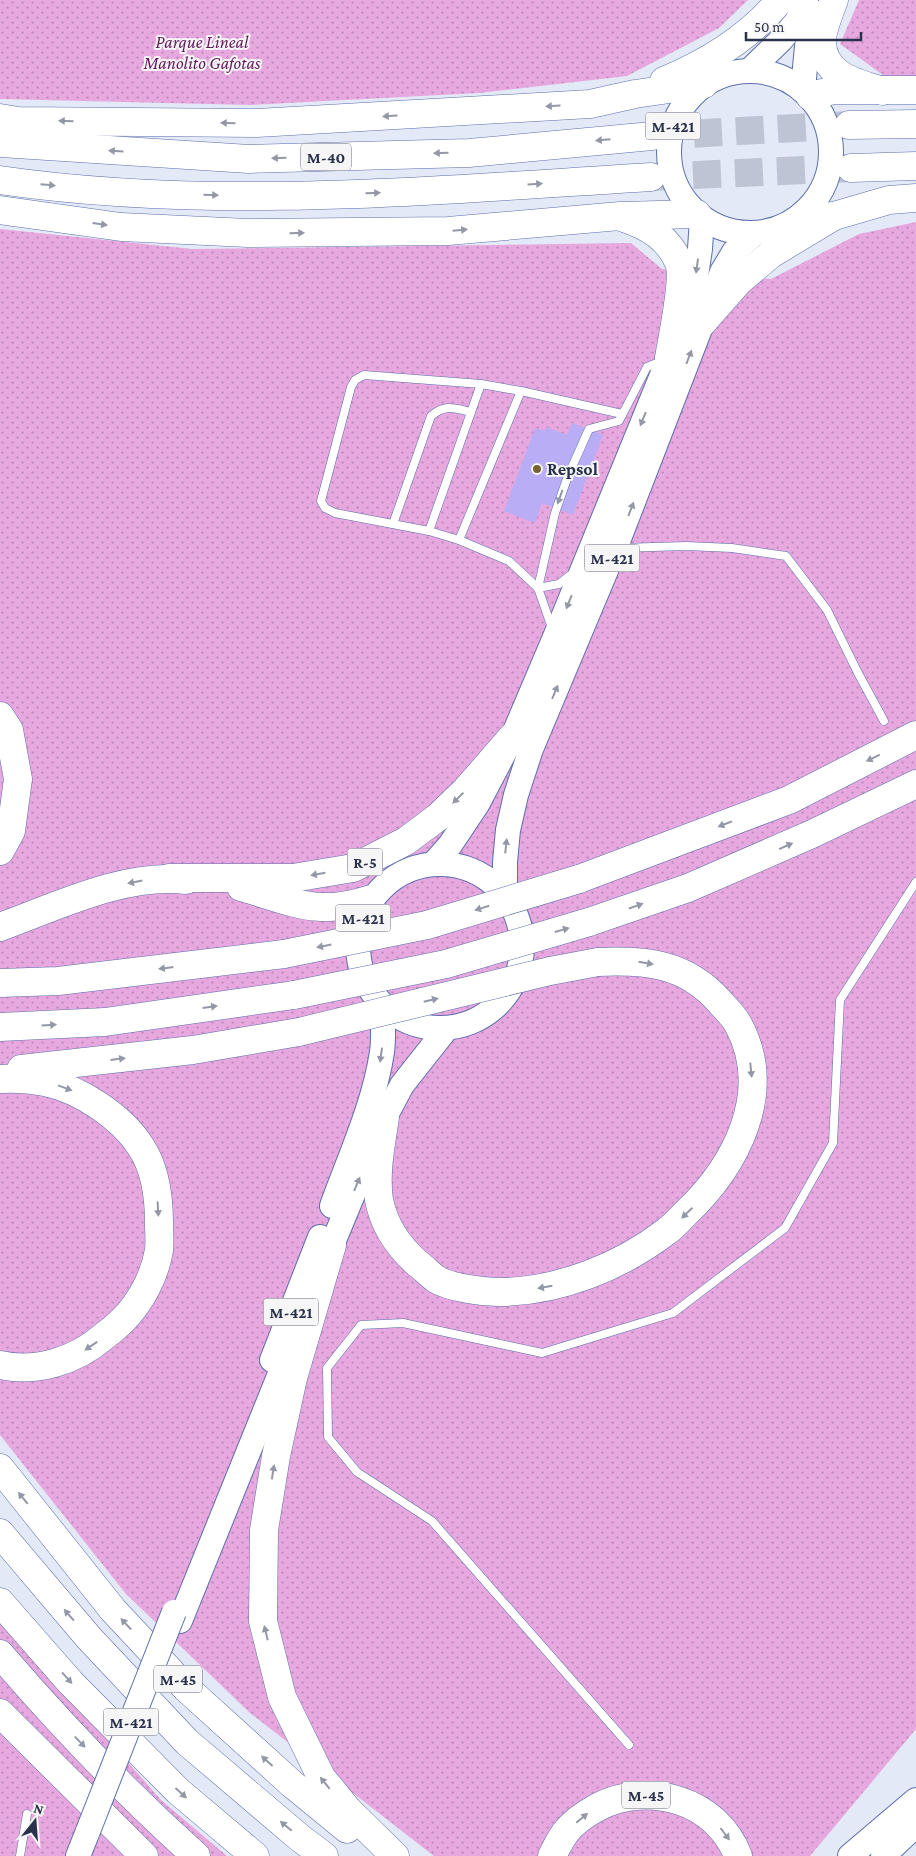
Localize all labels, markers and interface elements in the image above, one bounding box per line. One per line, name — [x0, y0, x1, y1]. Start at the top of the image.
scale bar — [746, 10, 861, 42]
text: 50 m — [754, 19, 784, 35]
park label: Parque Lineal Manolito Gafotas — [142, 32, 261, 73]
one-way arrow — [544, 103, 560, 111]
one-way arrow — [382, 112, 398, 120]
road number: M-421 — [646, 112, 700, 140]
one-way arrow — [57, 117, 73, 125]
one-way arrow — [220, 119, 236, 127]
one-way arrow — [595, 137, 611, 145]
road number: M-40 — [301, 144, 351, 170]
one-way arrow — [108, 147, 124, 155]
one-way arrow — [433, 150, 449, 158]
one-way arrow — [270, 155, 286, 163]
one-way arrow — [528, 180, 544, 188]
one-way arrow — [41, 181, 57, 189]
one-way arrow — [365, 189, 381, 197]
one-way arrow — [203, 191, 219, 199]
one-way arrow — [93, 220, 109, 228]
one-way arrow — [452, 226, 468, 234]
one-way arrow — [289, 229, 305, 237]
one-way arrow — [693, 259, 701, 275]
one-way arrow — [686, 350, 693, 365]
one-way arrow — [639, 412, 647, 426]
place label: Repsol — [547, 459, 598, 479]
marker: Repsol — [531, 463, 543, 475]
one-way arrow — [556, 490, 564, 505]
one-way arrow — [627, 502, 635, 516]
road number: M-421 — [584, 544, 640, 572]
one-way arrow — [565, 595, 573, 609]
one-way arrow — [552, 685, 560, 699]
one-way arrow — [866, 754, 880, 762]
one-way arrow — [452, 792, 464, 804]
one-way arrow — [717, 820, 732, 828]
one-way arrow — [503, 838, 511, 854]
one-way arrow — [779, 841, 793, 849]
road number: R-5 — [348, 849, 382, 876]
one-way arrow — [309, 870, 325, 878]
one-way arrow — [127, 878, 142, 886]
one-way arrow — [628, 902, 643, 909]
road number: M-421 — [336, 904, 390, 931]
one-way arrow — [474, 905, 489, 913]
one-way arrow — [555, 925, 570, 933]
one-way arrow — [316, 942, 332, 950]
one-way arrow — [639, 959, 655, 967]
one-way arrow — [158, 964, 174, 972]
one-way arrow — [424, 996, 439, 1004]
one-way arrow — [202, 1003, 218, 1011]
one-way arrow — [41, 1020, 57, 1028]
one-way arrow — [377, 1047, 385, 1063]
one-way arrow — [110, 1055, 126, 1063]
one-way arrow — [748, 1062, 756, 1078]
one-way arrow — [58, 1084, 73, 1092]
one-way arrow — [354, 1177, 362, 1191]
one-way arrow — [155, 1201, 163, 1217]
one-way arrow — [681, 1206, 693, 1218]
one-way arrow — [537, 1284, 553, 1292]
road number: M-421 — [264, 1298, 318, 1325]
one-way arrow — [84, 1341, 98, 1351]
one-way arrow — [270, 1463, 278, 1479]
one-way arrow — [17, 1492, 28, 1505]
one-way arrow — [64, 1609, 75, 1622]
one-way arrow — [120, 1618, 132, 1630]
one-way arrow — [262, 1625, 270, 1640]
road number: M-45 — [154, 1666, 202, 1692]
one-way arrow — [61, 1672, 73, 1684]
road number: M-421 — [104, 1708, 158, 1735]
one-way arrow — [74, 1736, 86, 1748]
one-way arrow — [262, 1755, 274, 1767]
one-way arrow — [320, 1777, 331, 1790]
road number: M-45 — [622, 1782, 670, 1808]
one-way arrow — [175, 1788, 188, 1799]
north arrow — [10, 1796, 60, 1846]
text: N — [32, 1800, 46, 1818]
one-way arrow — [575, 1813, 588, 1824]
one-way arrow — [280, 1820, 293, 1831]
one-way arrow — [720, 1827, 731, 1840]

